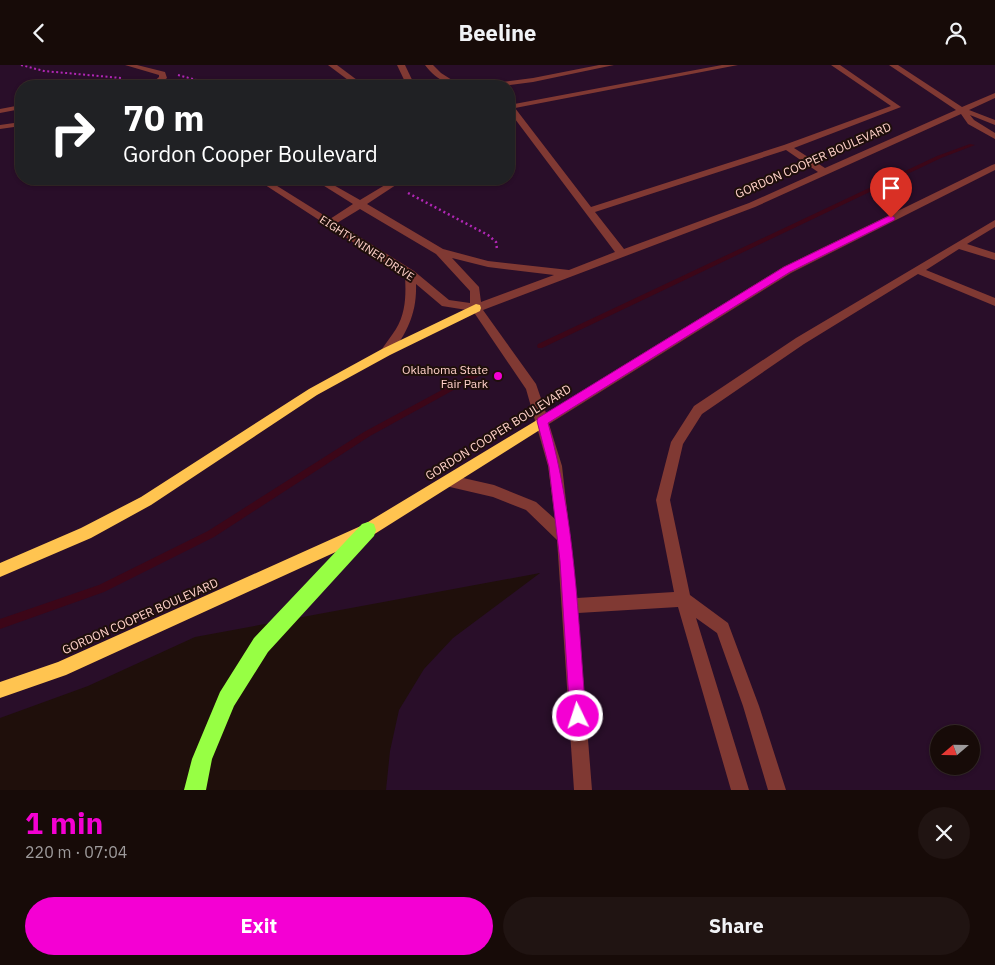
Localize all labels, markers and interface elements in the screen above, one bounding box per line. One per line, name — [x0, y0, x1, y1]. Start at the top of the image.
text: Beeline — [459, 18, 536, 47]
icon: back — [25, 19, 53, 47]
icon: person — [942, 19, 970, 47]
text: 70 m — [123, 95, 205, 141]
icon: right — [40, 100, 105, 165]
street label: GORDON COOPER BOULEVARD — [733, 119, 893, 201]
text: Gordon Cooper Boulevard — [123, 139, 378, 168]
pin — [870, 167, 912, 218]
icon: arrive — [877, 174, 905, 202]
street label: EIGHTY NINER DRIVE — [317, 212, 417, 284]
place label: Oklahoma State Fair Park — [402, 362, 489, 391]
marker: Oklahoma State Fair Park — [492, 370, 504, 382]
street label: GORDON COOPER BOULEVARD — [422, 381, 574, 483]
street label: GORDON COOPER BOULEVARD — [60, 575, 220, 657]
position arrow — [551, 689, 603, 741]
north arrow — [930, 725, 980, 775]
map controls — [930, 725, 980, 775]
text: 1 min — [25, 803, 103, 842]
button: close — [918, 807, 970, 859]
text: 220 m · 07:04 — [25, 842, 127, 862]
button: Exit — [25, 897, 493, 955]
button: Share — [503, 897, 970, 955]

